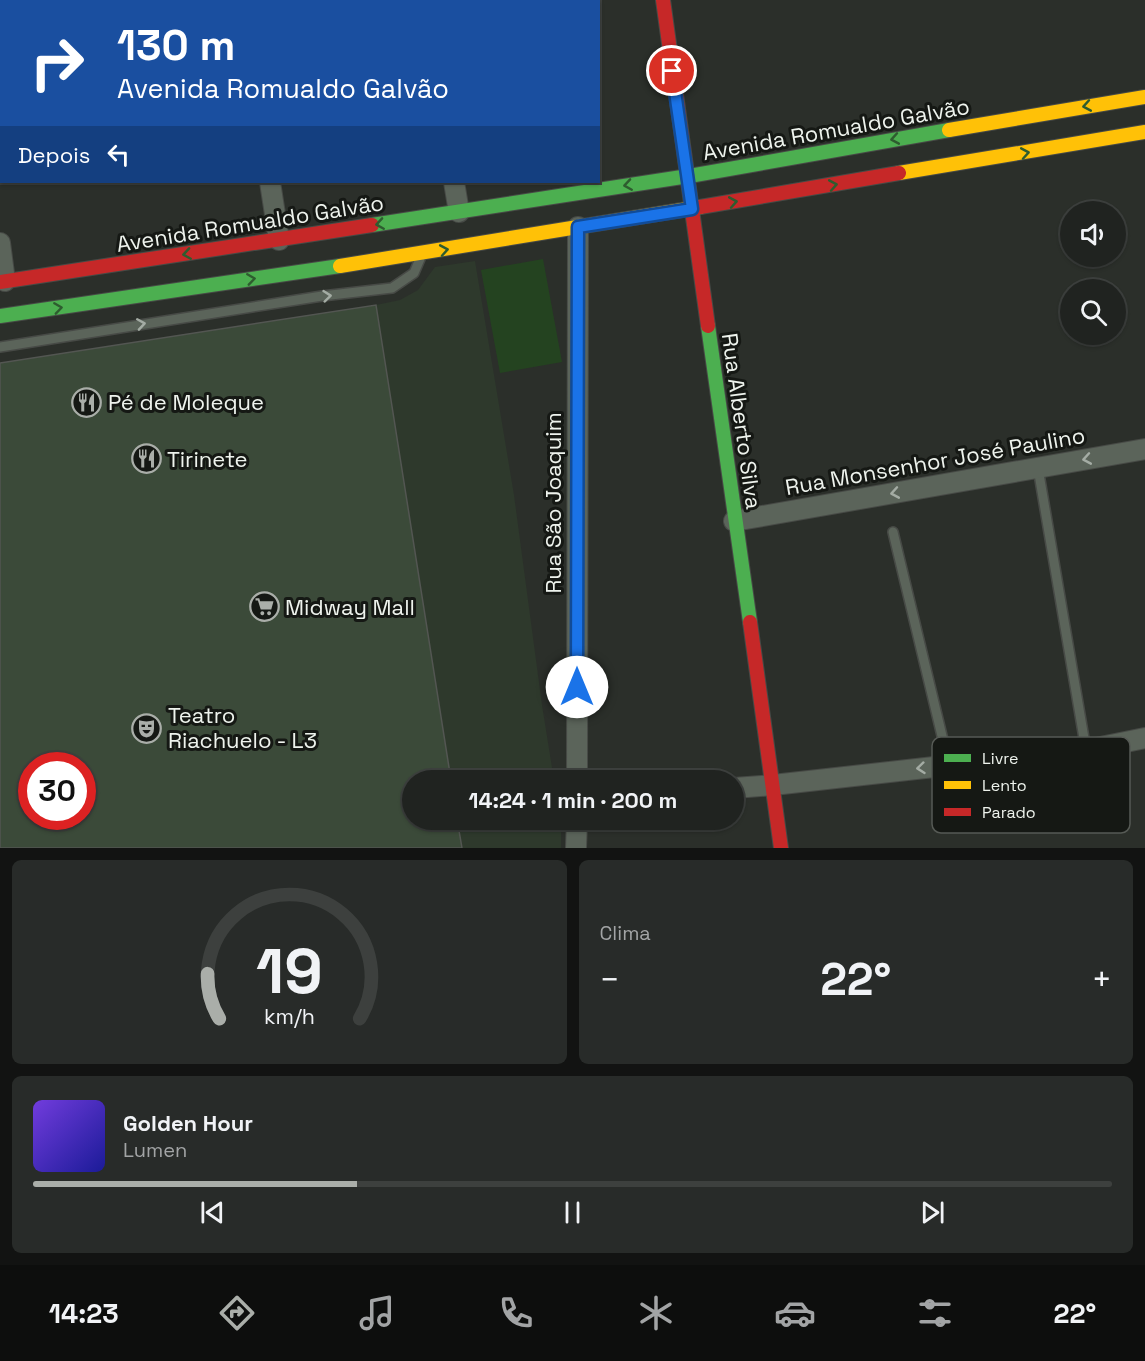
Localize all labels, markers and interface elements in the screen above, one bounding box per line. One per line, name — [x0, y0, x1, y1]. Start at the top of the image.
text: 130 m — [117, 19, 235, 72]
icon: right — [18, 24, 96, 102]
pin — [646, 45, 697, 96]
icon: arrive — [655, 54, 688, 87]
text: Avenida Romualdo Galvão — [117, 71, 449, 106]
street label: Avenida Romualdo Galvão — [700, 92, 972, 166]
one-way arrow — [1083, 100, 1092, 112]
one-way arrow — [890, 132, 900, 144]
icon: left — [102, 138, 135, 171]
text: Depois — [18, 141, 90, 169]
one-way arrow — [1021, 147, 1030, 159]
one-way arrow — [624, 179, 633, 191]
one-way arrow — [828, 179, 838, 192]
street label: Avenida Romualdo Galvão — [114, 188, 386, 258]
one-way arrow — [728, 196, 738, 209]
map controls — [1060, 201, 1126, 345]
button: sound — [1060, 201, 1126, 267]
one-way arrow — [375, 218, 385, 230]
one-way arrow — [438, 244, 448, 257]
one-way arrow — [183, 247, 192, 259]
one-way arrow — [246, 273, 255, 285]
button: search — [1060, 279, 1126, 345]
one-way arrow — [323, 290, 332, 303]
one-way arrow — [53, 302, 62, 314]
one-way arrow — [135, 318, 145, 331]
street label: Rua Alberto Silva — [716, 331, 768, 511]
restaurant icon: Pé de Moleque — [71, 386, 103, 418]
place label: Pé de Moleque — [108, 388, 264, 416]
street label: Rua São Joaquim — [539, 412, 567, 594]
street label: Rua Monsenhor José Paulino — [783, 421, 1087, 501]
restaurant icon: Tirinete — [130, 443, 162, 475]
place label: Tirinete — [167, 445, 248, 473]
one-way arrow — [1083, 452, 1093, 465]
one-way arrow — [891, 486, 901, 499]
supermarket icon: Midway Mall — [248, 591, 280, 623]
place label: Midway Mall — [285, 593, 415, 621]
position arrow — [545, 655, 609, 719]
place label: Teatro Riachuelo - L3 — [168, 701, 317, 754]
theatre icon: Teatro Riachuelo - L3 — [131, 712, 163, 744]
legend — [932, 737, 1130, 833]
text: Livre — [982, 748, 1019, 769]
speed limit sign: 30 — [18, 752, 96, 830]
one-way arrow — [916, 762, 925, 774]
text: Lento — [982, 775, 1027, 796]
text: 14:24 · 1 min · 200 m — [469, 786, 677, 814]
text: Parado — [982, 802, 1036, 823]
text: Clima — [600, 920, 651, 946]
text: 19 — [256, 932, 323, 1011]
text: 22° — [820, 951, 891, 1008]
text: − — [600, 959, 620, 1001]
text: + — [1092, 959, 1112, 1001]
text: km/h — [264, 1003, 315, 1030]
text: Golden Hour — [123, 1109, 253, 1137]
text: Lumen — [123, 1137, 187, 1163]
icon: previous — [196, 1196, 229, 1229]
icon: pause — [556, 1196, 589, 1229]
icon: next — [916, 1196, 949, 1229]
icon: directions — [216, 1292, 258, 1334]
icon: music — [356, 1292, 398, 1334]
icon: phone — [495, 1292, 537, 1334]
icon: climate — [635, 1292, 677, 1334]
icon: car — [774, 1292, 816, 1334]
icon: filters — [914, 1292, 956, 1334]
text: 14:23 — [49, 1296, 119, 1331]
text: 22° — [1053, 1296, 1096, 1331]

